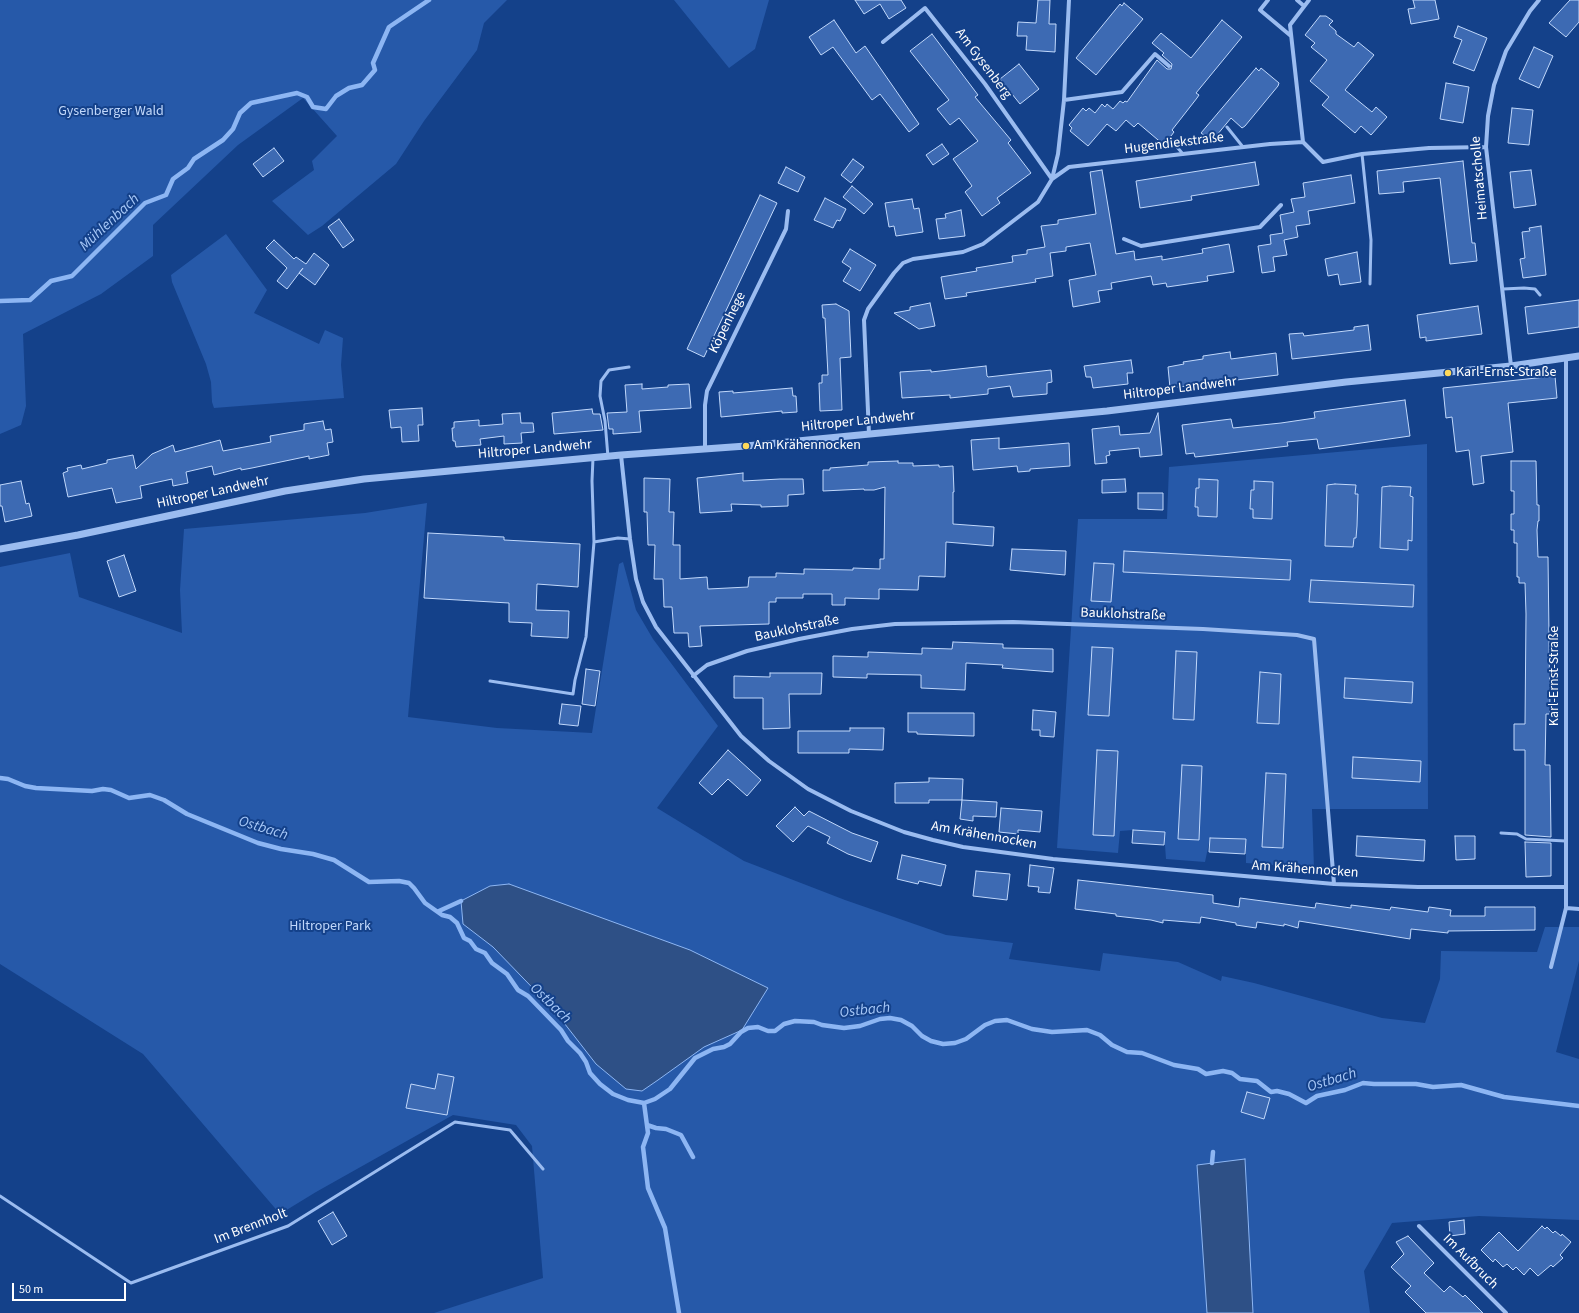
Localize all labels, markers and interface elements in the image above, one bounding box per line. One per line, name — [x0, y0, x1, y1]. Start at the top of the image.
street label: Am Gysenberg — [951, 25, 1015, 103]
park label: Gysenberger Wald — [58, 104, 164, 120]
street label: Hugendiekstraße — [1123, 130, 1225, 158]
street label: Heimatscholle — [1468, 135, 1492, 221]
water label: Mühlenbach — [76, 191, 144, 255]
street label: Köpenhege — [706, 290, 750, 356]
place label: Karl-Ernst-Straße — [1456, 365, 1556, 381]
marker: Karl-Ernst-Straße — [1443, 368, 1453, 378]
street label: Hiltroper Landwehr — [1122, 374, 1238, 404]
street label: Hiltroper Landwehr — [800, 408, 916, 436]
street label: Hiltroper Landwehr — [477, 437, 593, 463]
place label: Am Krähennocken — [754, 438, 861, 454]
marker: Am Krähennocken — [741, 441, 751, 451]
street label: Hiltroper Landwehr — [155, 473, 271, 513]
street label: Bauklohstraße — [1080, 605, 1166, 625]
street label: Bauklohstraße — [753, 612, 841, 646]
street label: Karl-Ernst-Straße — [1547, 626, 1563, 726]
water label: Ostbach — [236, 813, 290, 845]
street label: Am Krähennocken — [930, 818, 1038, 854]
street label: Am Krähennocken — [1251, 858, 1359, 882]
park label: Hiltroper Park — [289, 919, 371, 935]
water label: Ostbach — [525, 980, 575, 1028]
water label: Ostbach — [839, 999, 891, 1023]
water label: Ostbach — [1305, 1065, 1359, 1097]
street label: Im Brennholt — [212, 1205, 290, 1249]
street label: Im Aufbruch — [1439, 1231, 1501, 1293]
scale bar — [14, 1275, 128, 1301]
text: 50 m — [19, 1281, 43, 1298]

